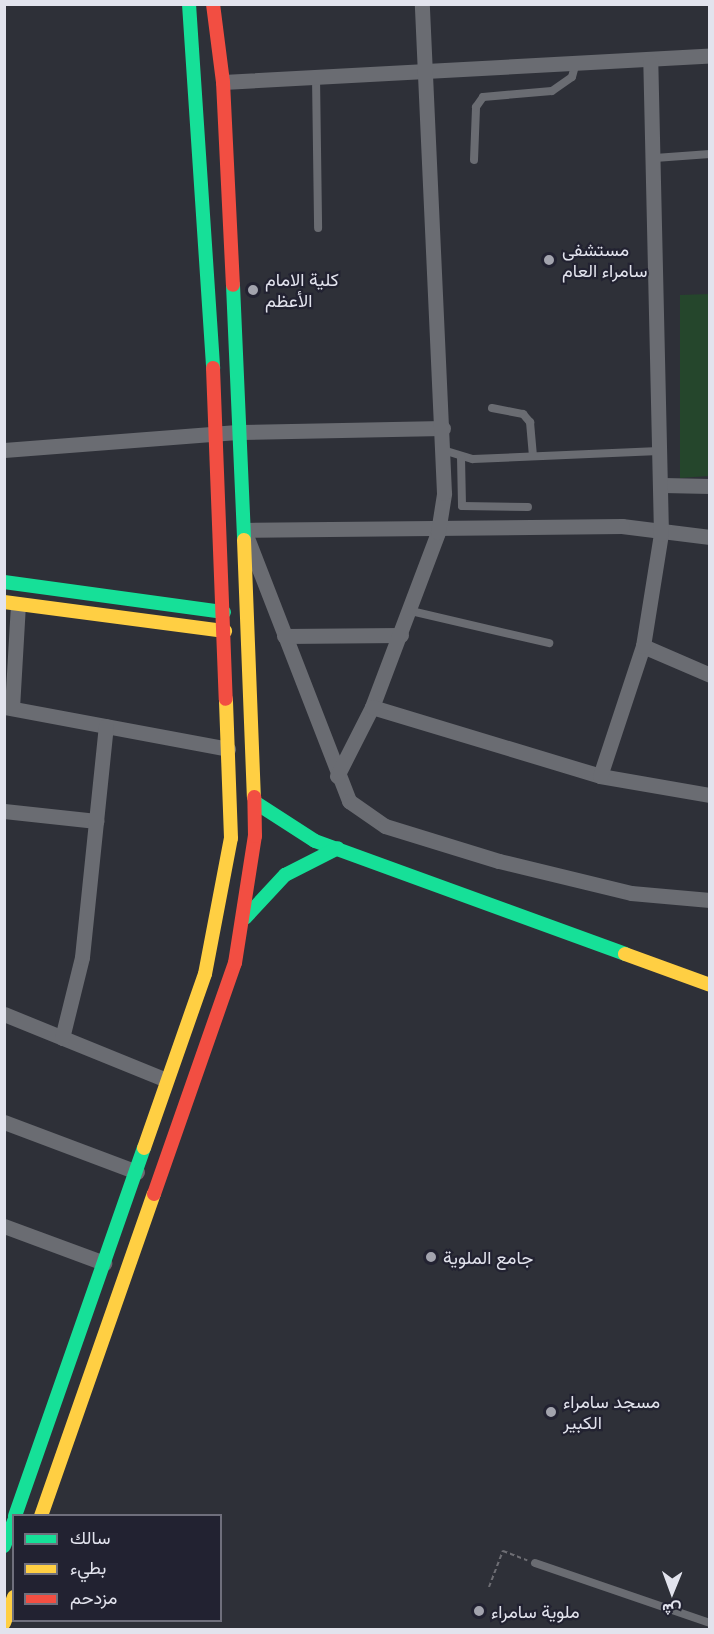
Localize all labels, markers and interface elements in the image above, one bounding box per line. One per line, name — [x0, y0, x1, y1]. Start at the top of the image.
place label: مستشفى سامراء العام — [562, 239, 647, 282]
marker: مستشفى سامراء العام — [540, 251, 558, 269]
place label: كلية الامام الأعظم — [265, 269, 339, 312]
marker: كلية الامام الأعظم — [246, 283, 260, 297]
place label: جامع الملوية — [443, 1246, 533, 1268]
marker: جامع الملوية — [424, 1250, 438, 1264]
place label: مسجد سامراء الكبير — [563, 1391, 660, 1434]
marker: مسجد سامراء الكبير — [544, 1405, 558, 1419]
legend — [12, 1514, 222, 1622]
text: سالك — [70, 1525, 110, 1549]
text: بطيء — [70, 1555, 106, 1579]
north arrow — [642, 1562, 702, 1622]
text: مزدحم — [70, 1585, 117, 1609]
text: ش — [662, 1599, 682, 1621]
place label: ملوية سامراء — [491, 1600, 580, 1622]
marker: ملوية سامراء — [472, 1604, 486, 1618]

